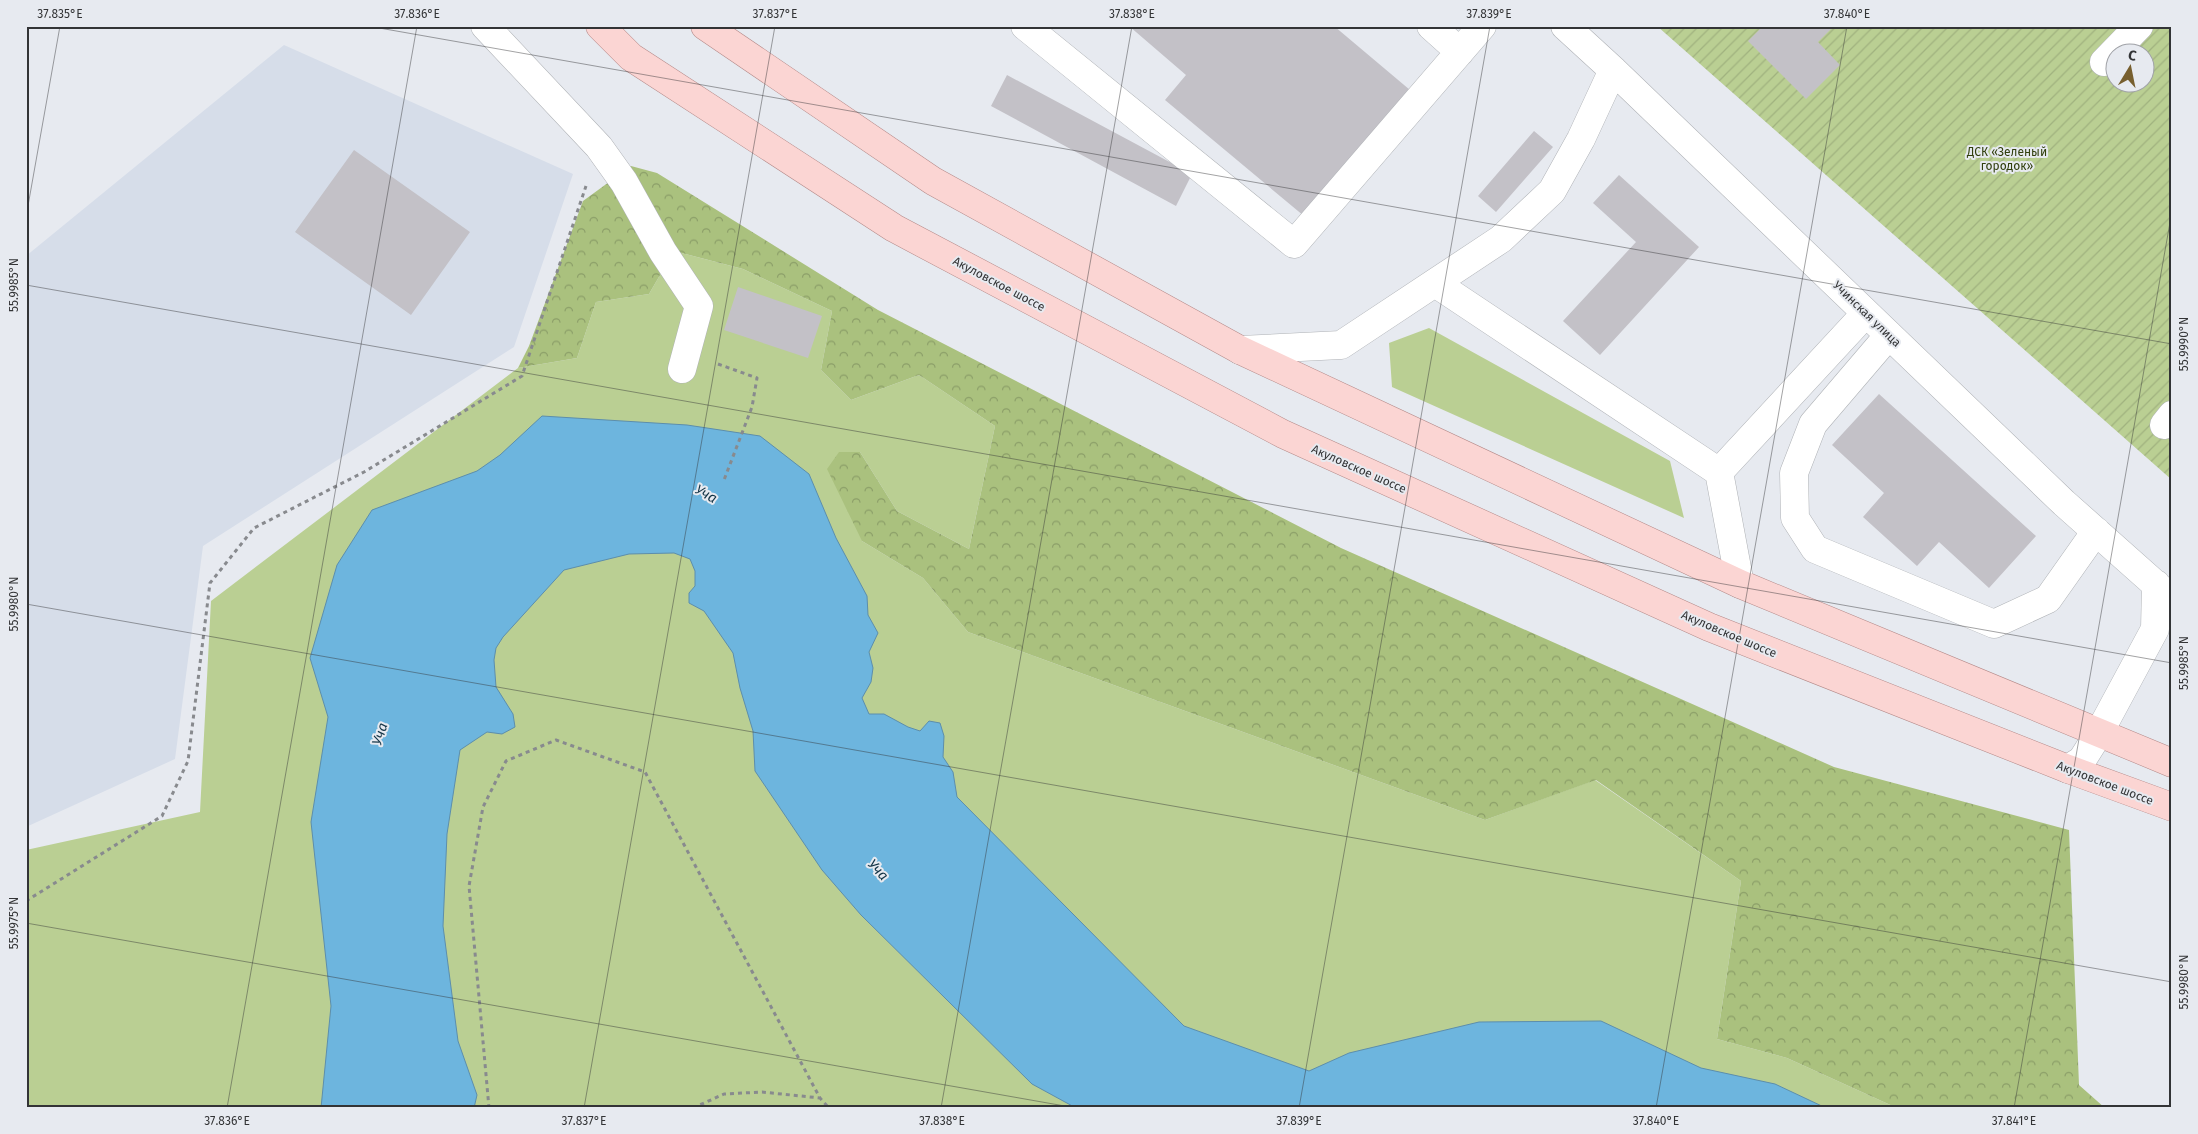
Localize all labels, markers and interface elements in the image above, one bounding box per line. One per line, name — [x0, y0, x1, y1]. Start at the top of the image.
text: 37.835°E — [37, 7, 83, 21]
text: 37.836°E — [394, 7, 440, 21]
text: 37.837°E — [753, 7, 797, 21]
text: 37.838°E — [1109, 7, 1155, 21]
text: 37.839°E — [1466, 7, 1512, 21]
text: 37.840°E — [1824, 7, 1870, 21]
north arrow — [2106, 42, 2156, 92]
text: С — [2127, 47, 2138, 65]
park label: ДСК «Зеленый городок» — [1966, 145, 2047, 173]
street label: Акуловское шоссе — [951, 254, 1047, 314]
text: 55.9985°N — [7, 258, 21, 312]
street label: Учинская улица — [1830, 278, 1904, 350]
text: 55.9990°N — [2177, 317, 2191, 371]
street label: Акуловское шоссе — [1309, 442, 1409, 496]
water label: Уча — [692, 481, 720, 507]
text: 55.9980°N — [7, 577, 21, 631]
street label: Акуловское шоссе — [1679, 608, 1779, 660]
text: 55.9985°N — [2177, 636, 2191, 690]
water label: Уча — [368, 721, 392, 747]
street label: Акуловское шоссе — [2055, 758, 2155, 808]
water label: Уча — [864, 856, 892, 884]
text: 55.9975°N — [7, 897, 21, 949]
text: 55.9980°N — [2177, 955, 2191, 1009]
text: 37.836°E — [204, 1114, 250, 1128]
text: 37.837°E — [562, 1114, 606, 1128]
text: 37.838°E — [919, 1114, 965, 1128]
text: 37.839°E — [1276, 1114, 1322, 1128]
text: 37.840°E — [1633, 1114, 1679, 1128]
text: 37.841°E — [1992, 1114, 2036, 1128]

